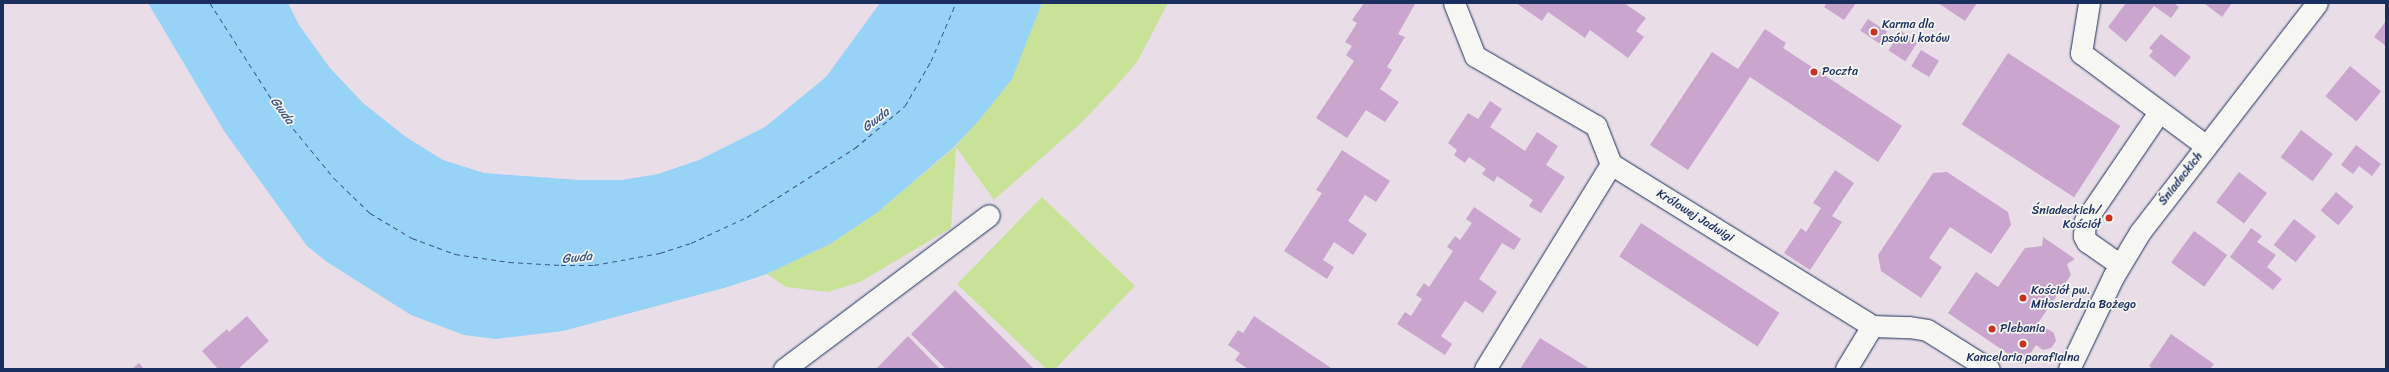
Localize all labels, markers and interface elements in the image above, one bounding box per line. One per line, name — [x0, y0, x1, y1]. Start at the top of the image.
place label: Karma dla psów i kotów — [1882, 18, 1950, 46]
marker: Karma dla psów i kotów — [1869, 27, 1879, 37]
place label: Poczta — [1822, 65, 1858, 79]
marker: Poczta — [1809, 67, 1819, 77]
water label: Gwda — [267, 94, 297, 128]
water label: Gwda — [859, 105, 893, 135]
street label: Śniadeckich — [2156, 150, 2206, 208]
street label: Królowej Jadwigi — [1654, 187, 1736, 245]
place label: Śniadeckich/ Kościół — [2032, 204, 2101, 232]
marker: Śniadeckich/ Kościół — [2104, 213, 2114, 223]
water label: Gwda — [561, 249, 593, 267]
place label: Kościół pw. Miłosierdzia Bożego — [2031, 284, 2136, 312]
marker: Kościół pw. Miłosierdzia Bożego — [2018, 293, 2028, 303]
place label: Plebania — [2000, 322, 2045, 336]
marker: Plebania — [1987, 324, 1997, 334]
marker: Kancelaria parafialna — [2018, 339, 2028, 349]
place label: Kancelaria parafialna — [1967, 351, 2079, 365]

